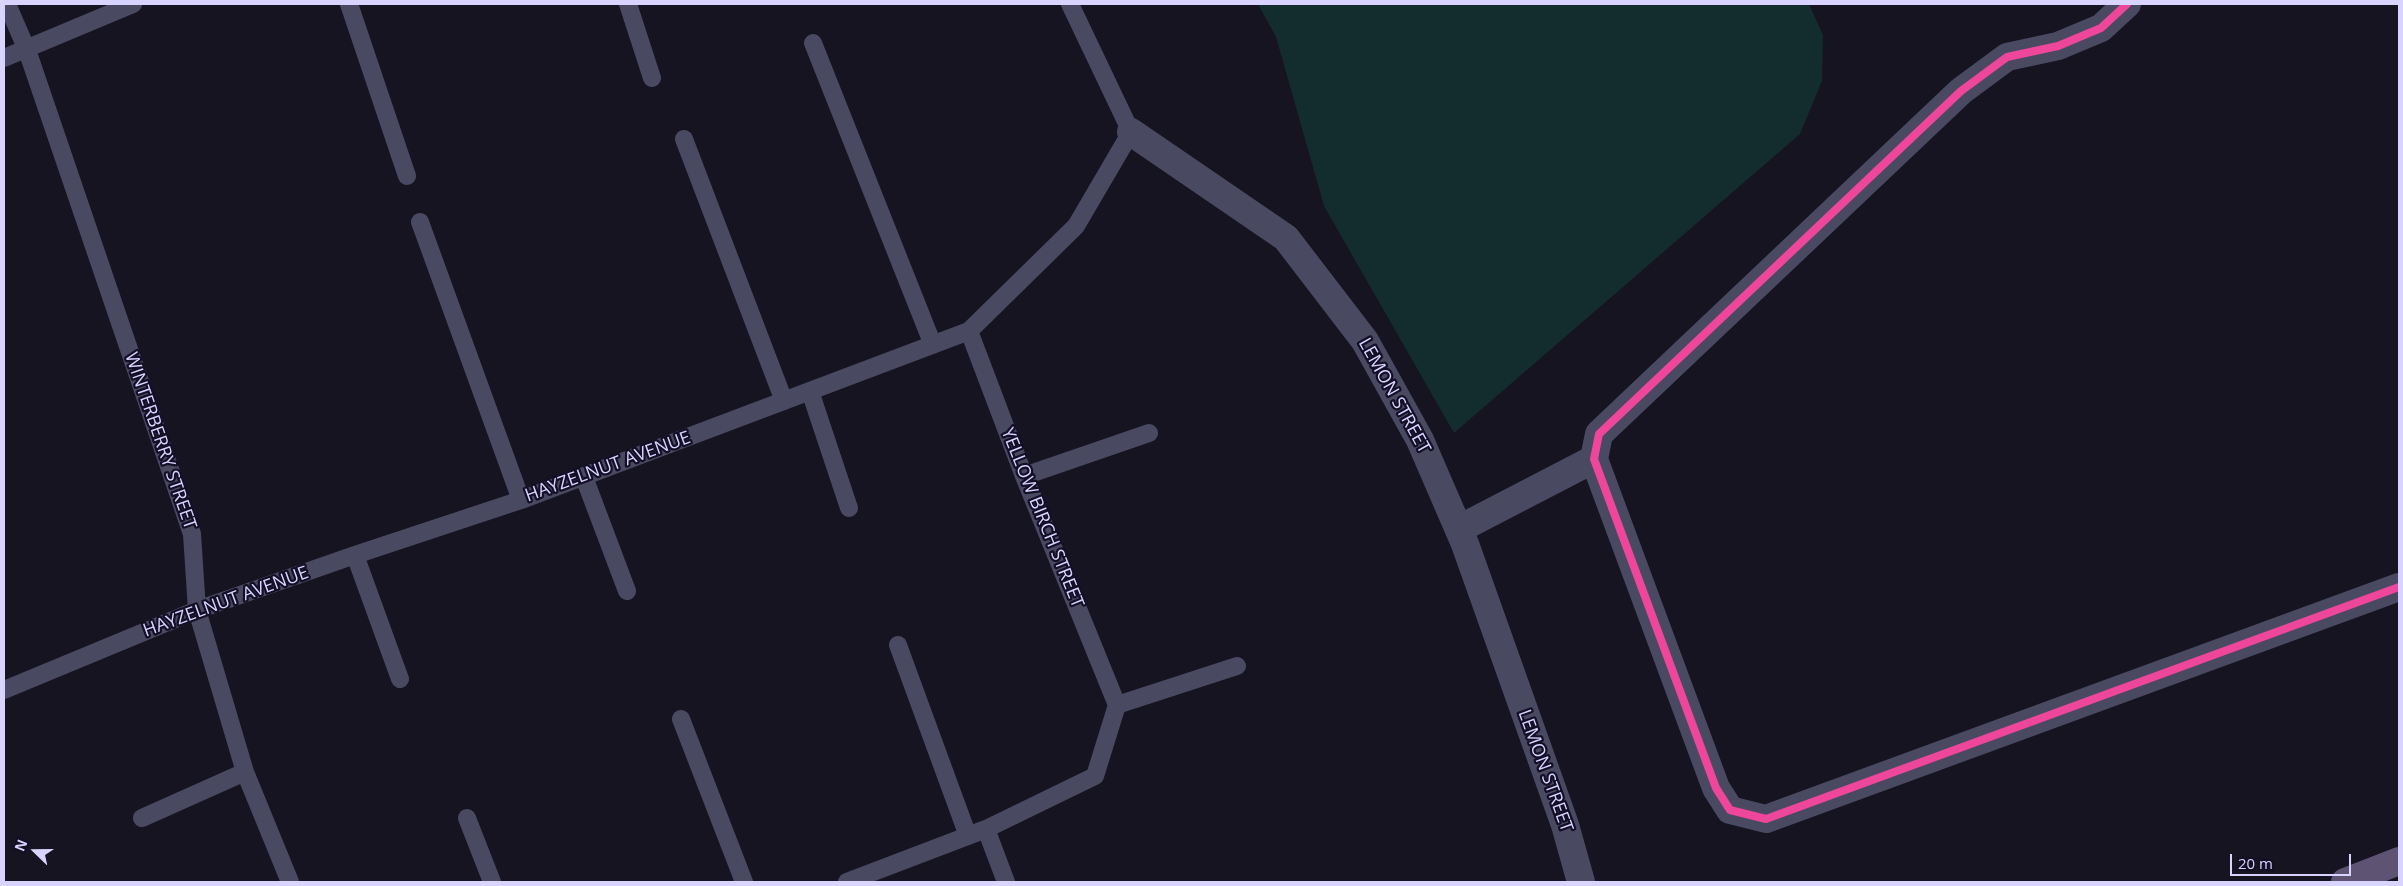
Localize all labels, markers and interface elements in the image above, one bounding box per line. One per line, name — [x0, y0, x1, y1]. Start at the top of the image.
street label: LEMON STREET — [1353, 335, 1435, 457]
street label: WINTERBERRY STREET — [120, 350, 200, 532]
street label: YELLOW BIRCH STREET — [996, 425, 1088, 611]
street label: HAYZELNUT AVENUE — [522, 427, 694, 507]
street label: HAYZELNUT AVENUE — [140, 562, 312, 642]
street label: LEMON STREET — [1513, 707, 1577, 835]
north arrow — [10, 826, 60, 876]
text: N — [10, 836, 32, 854]
scale bar — [2233, 844, 2354, 876]
text: 20 m — [2238, 853, 2273, 873]

